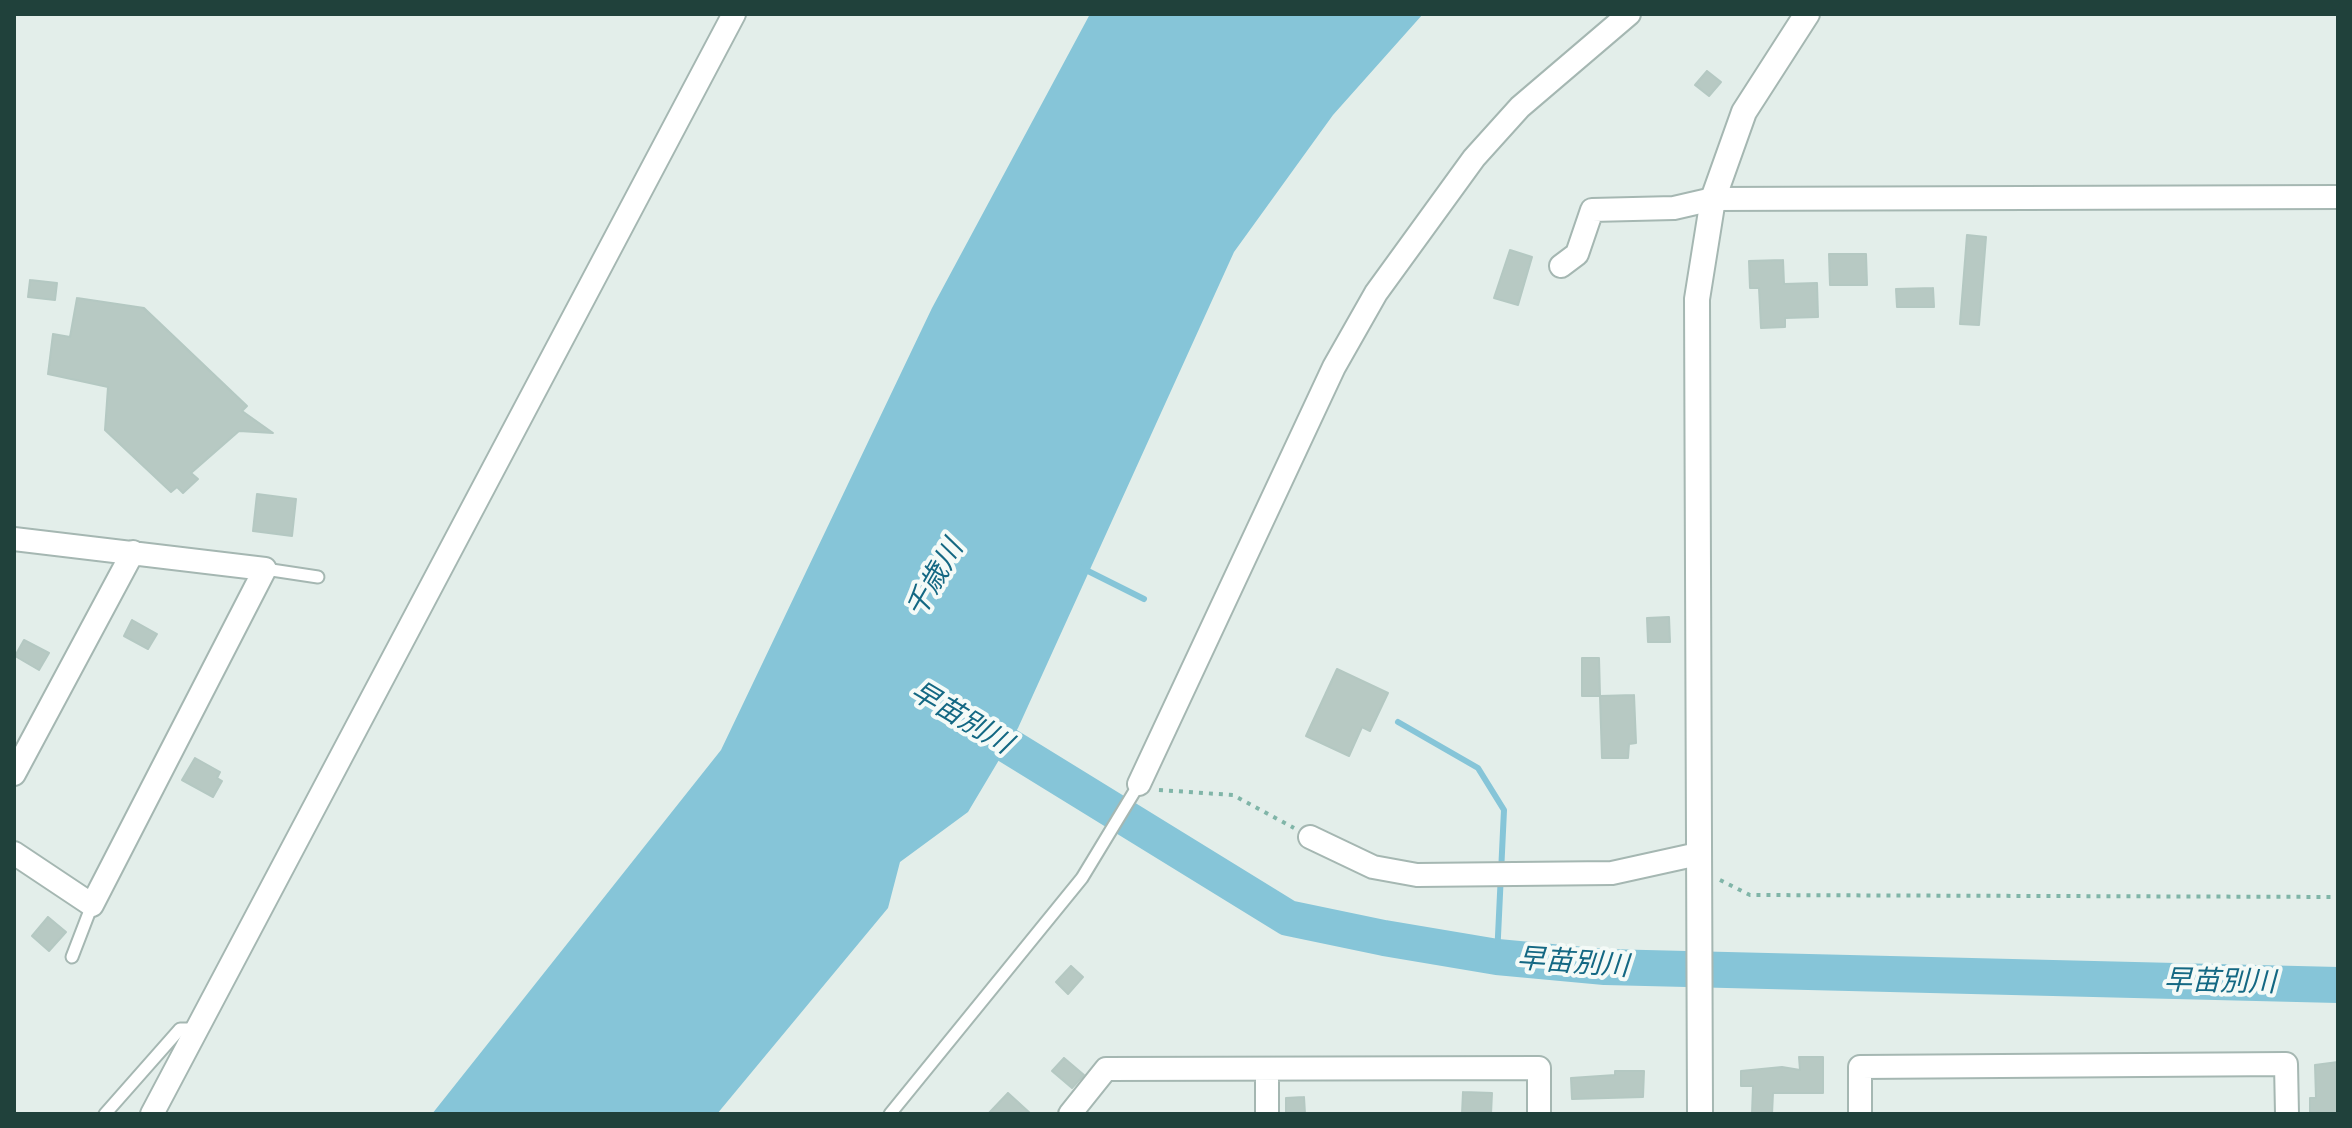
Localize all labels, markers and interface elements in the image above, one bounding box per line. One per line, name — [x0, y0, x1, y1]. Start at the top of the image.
water label: 千歳川 — [899, 534, 971, 624]
water label: 早苗別川 — [904, 675, 1018, 761]
water label: 早苗別川 — [1516, 942, 1630, 984]
water label: 早苗別川 — [2164, 964, 2276, 1000]

